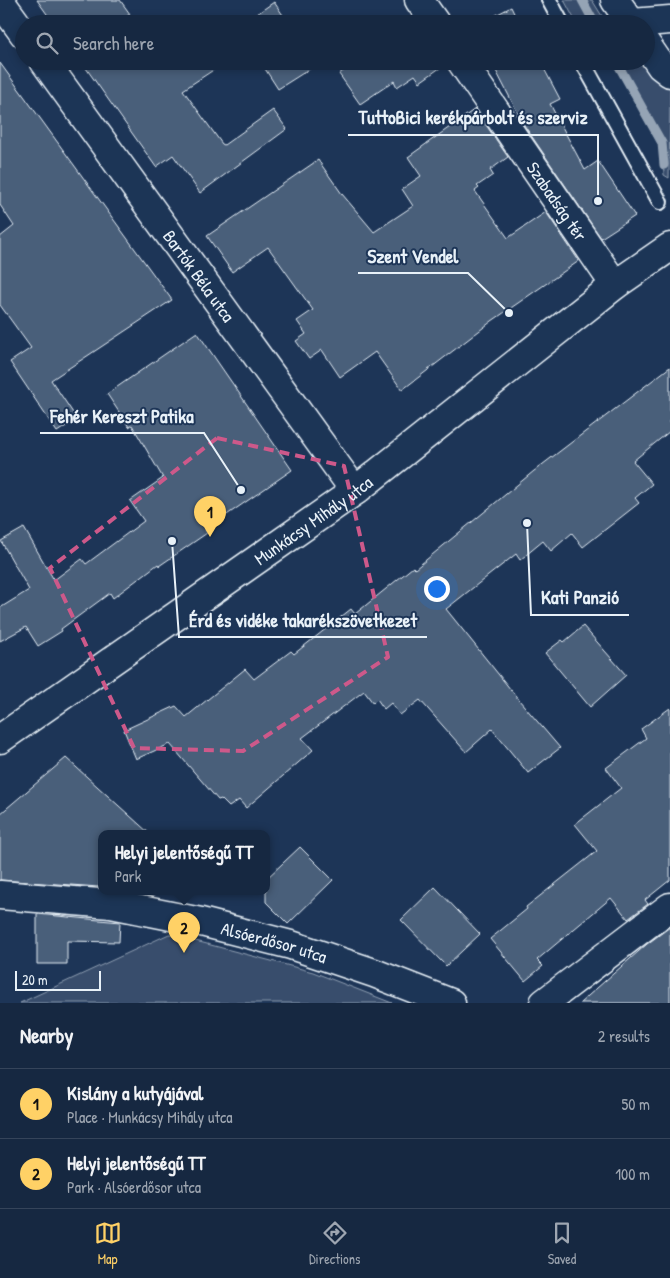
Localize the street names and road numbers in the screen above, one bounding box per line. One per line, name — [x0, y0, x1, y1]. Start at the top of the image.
street label: Szabadság tér — [521, 156, 593, 246]
street label: Bartók Béla utca — [158, 225, 241, 327]
street label: Munkácsy Mihály utca — [249, 470, 378, 570]
street label: Alsóerdősor utca — [219, 915, 330, 969]

